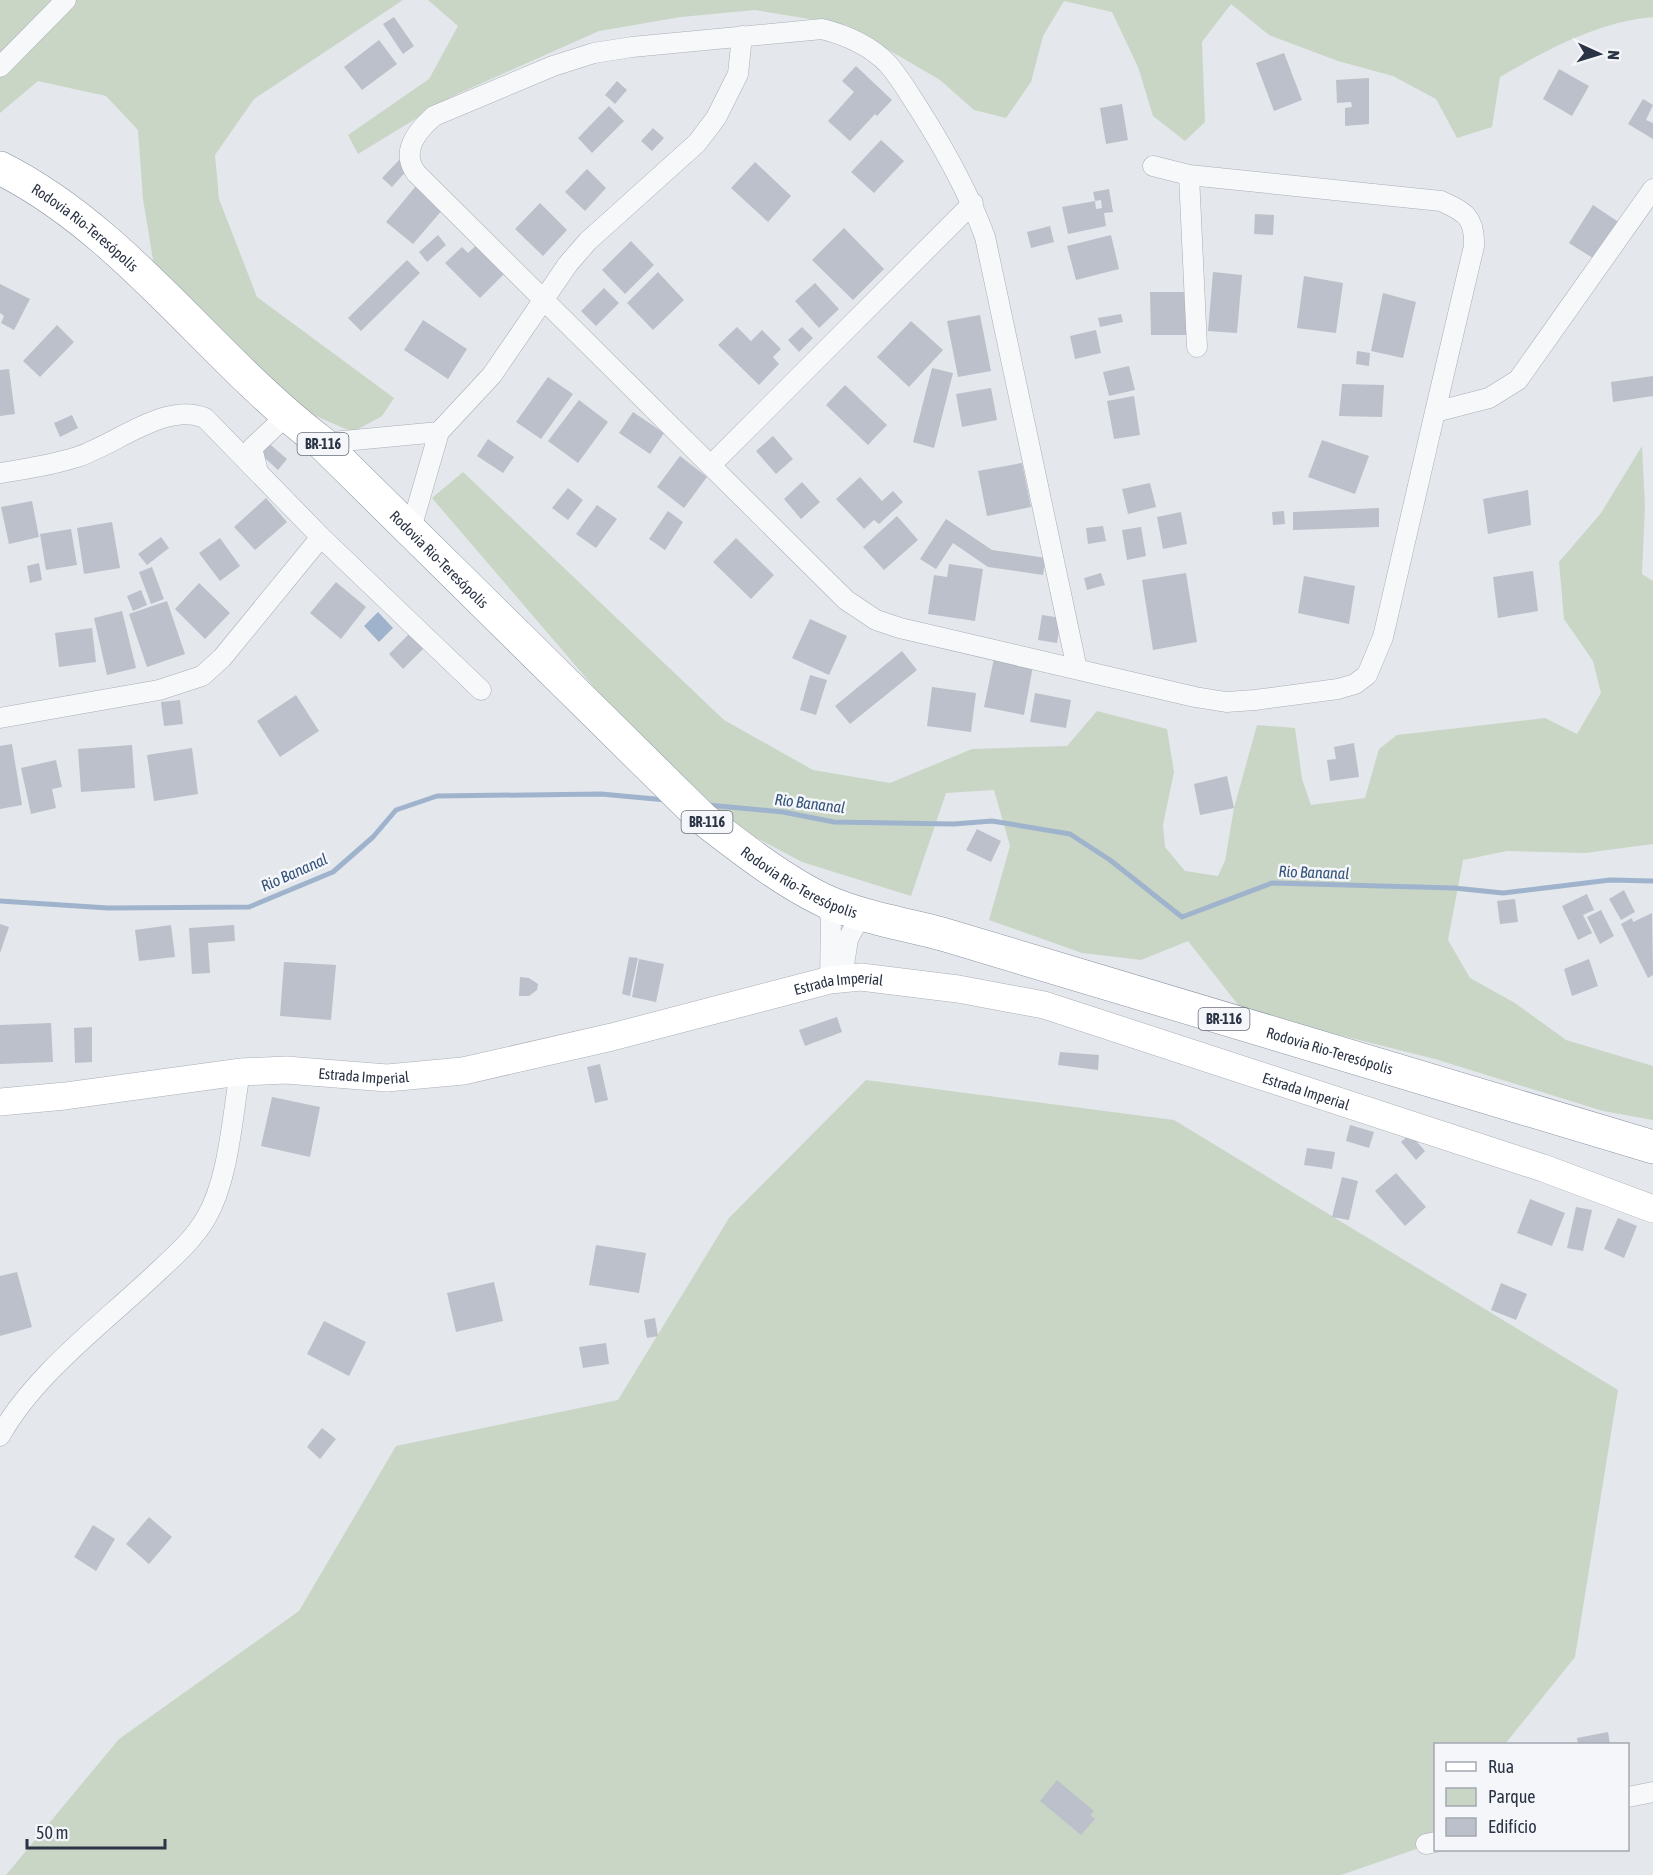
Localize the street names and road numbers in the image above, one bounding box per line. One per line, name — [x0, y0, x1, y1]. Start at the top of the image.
street label: Rodovia Rio-Teresópolis — [29, 180, 142, 274]
road number: BR-116 — [298, 433, 348, 455]
street label: Rodovia Rio-Teresópolis — [387, 507, 492, 611]
road number: BR-116 — [682, 811, 732, 833]
street label: Rodovia Rio-Teresópolis — [738, 842, 860, 921]
street label: Estrada Imperial — [792, 968, 884, 998]
road number: BR-116 — [1198, 1008, 1250, 1030]
street label: Rodovia Rio-Teresópolis — [1264, 1023, 1395, 1077]
street label: Estrada Imperial — [318, 1064, 410, 1087]
street label: Estrada Imperial — [1260, 1068, 1352, 1113]

